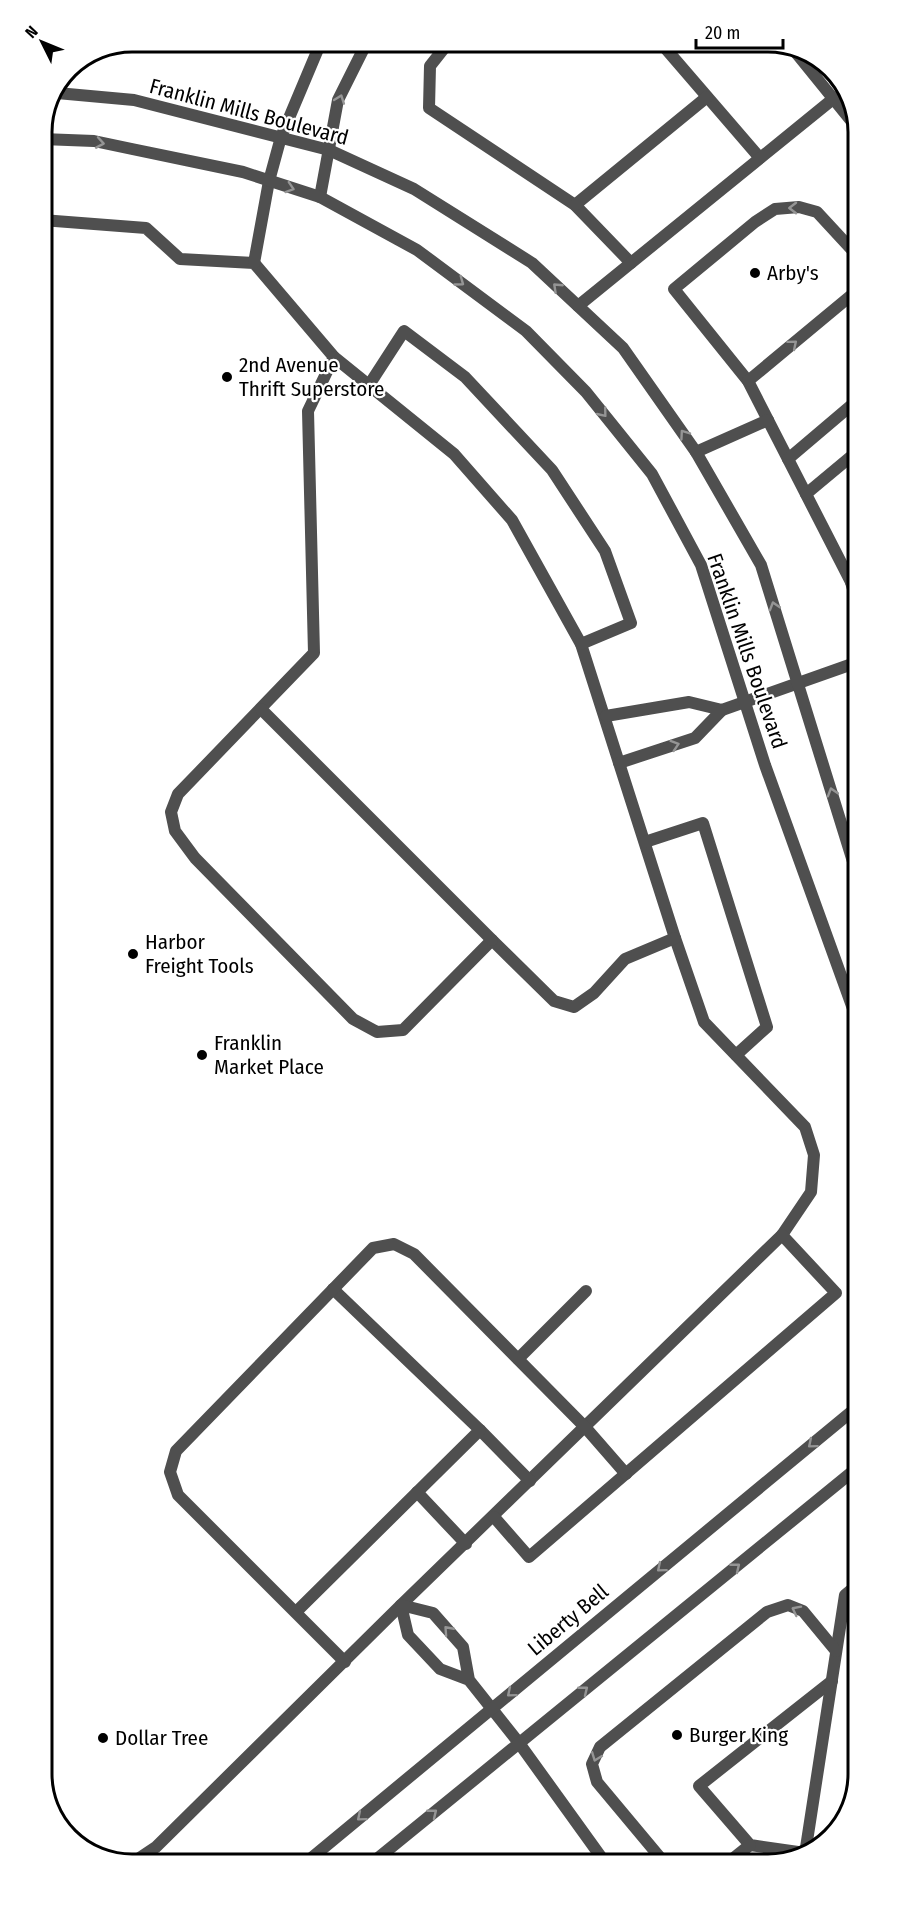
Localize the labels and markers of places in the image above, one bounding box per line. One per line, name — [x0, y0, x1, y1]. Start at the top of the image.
place label: Arby's — [767, 260, 819, 286]
marker: Arby's — [748, 266, 762, 280]
place label: 2nd Avenue Thrift Superstore — [239, 352, 384, 402]
marker: 2nd Avenue Thrift Superstore — [220, 370, 234, 384]
place label: Harbor Freight Tools — [145, 929, 254, 979]
marker: Harbor Freight Tools — [126, 947, 140, 961]
place label: Franklin Market Place — [214, 1030, 324, 1080]
marker: Franklin Market Place — [195, 1048, 209, 1062]
place label: Burger King — [689, 1722, 788, 1748]
place label: Dollar Tree — [115, 1725, 208, 1751]
marker: Burger King — [670, 1728, 684, 1742]
marker: Dollar Tree — [96, 1731, 110, 1745]

